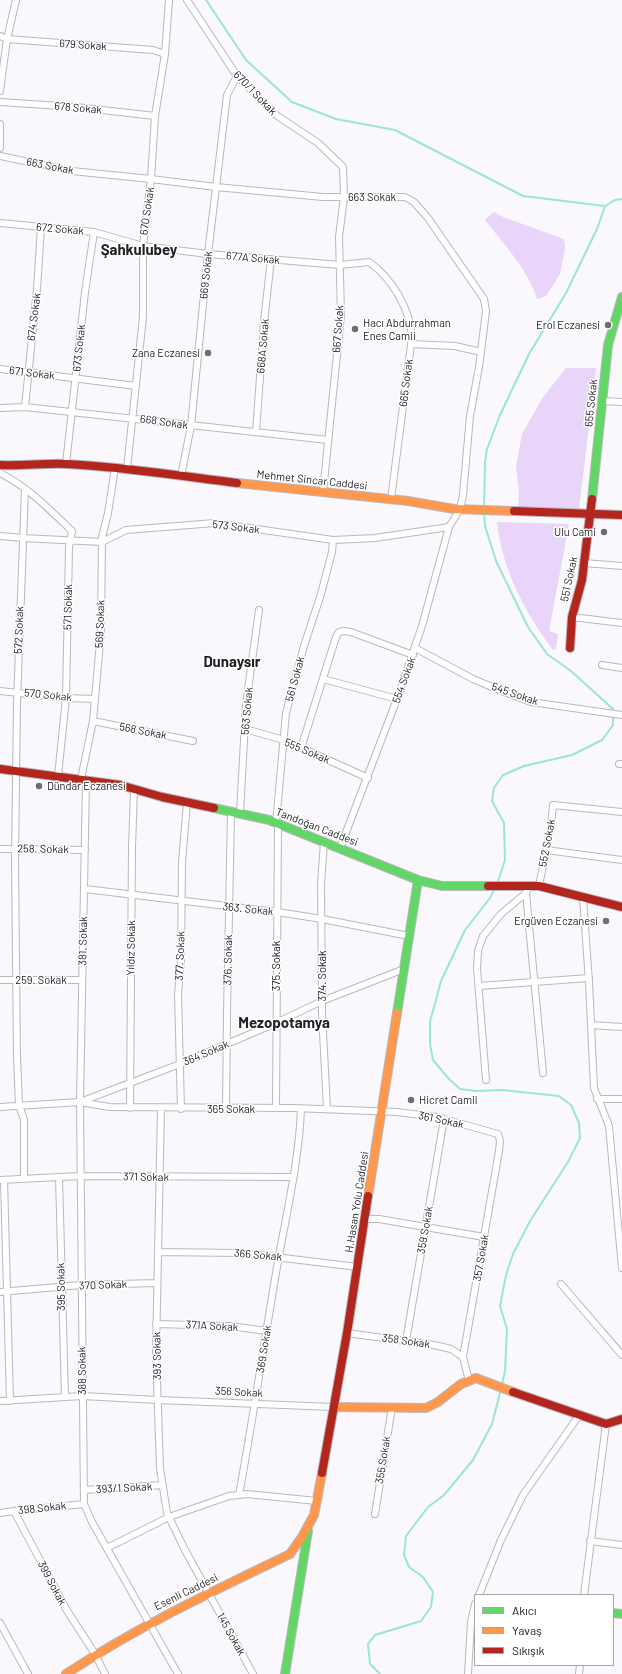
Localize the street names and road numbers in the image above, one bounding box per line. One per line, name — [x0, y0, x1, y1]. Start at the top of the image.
street label: 679 Sokak — [59, 37, 107, 53]
street label: 670/1 Sokak — [231, 68, 279, 118]
street label: 678 Sokak — [54, 99, 102, 117]
street label: 663 Sokak — [25, 155, 75, 177]
street label: 670 Sokak — [137, 186, 157, 236]
street label: 663 Sokak — [348, 190, 396, 204]
street label: 672 Sokak — [36, 220, 84, 238]
street label: 677A Sokak — [226, 249, 280, 267]
street label: 669 Sokak — [197, 250, 215, 300]
street label: 674 Sokak — [25, 292, 43, 342]
street label: 667 Sokak — [330, 305, 346, 353]
street label: 668A Sokak — [254, 318, 272, 374]
street label: 673 Sokak — [70, 324, 88, 372]
street label: 665 Sokak — [397, 358, 415, 408]
street label: 671 Sokak — [8, 364, 56, 382]
street label: 655 Sokak — [582, 378, 600, 428]
street label: 668 Sokak — [139, 412, 189, 432]
street label: Mehmet Sincar Caddesi — [256, 468, 368, 492]
street label: 573 Sokak — [212, 518, 260, 536]
street label: 551 Sokak — [558, 555, 580, 603]
street label: 571 Sokak — [61, 584, 75, 630]
street label: 569 Sokak — [93, 600, 107, 648]
street label: 572 Sokak — [12, 606, 26, 654]
street label: 561 Sokak — [283, 655, 307, 703]
street label: 554 Sokak — [389, 655, 419, 705]
street label: 545 Sokak — [490, 680, 540, 708]
street label: 570 Sokak — [23, 686, 73, 704]
street label: 563 Sokak — [238, 686, 256, 736]
street label: 568 Sokak — [118, 720, 168, 742]
street label: 555 Sokak — [282, 736, 332, 766]
street label: Tandoğan Caddesi — [274, 805, 360, 849]
street label: 552 Sokak — [536, 818, 558, 868]
street label: 258. Sokak — [17, 842, 69, 856]
street label: 363. Sokak — [222, 900, 274, 918]
street label: 381. Sokak — [76, 916, 90, 966]
street label: Yıldız Sokak — [124, 920, 138, 976]
street label: 377. Sokak — [173, 931, 187, 981]
street label: 376. Sokak — [221, 935, 235, 985]
street label: 375. Sokak — [269, 941, 283, 991]
street label: 374. Sokak — [315, 950, 329, 1002]
street label: 259. Sokak — [15, 973, 67, 987]
street label: 364 Sokak — [181, 1037, 231, 1069]
street label: 365 Sokak — [207, 1102, 255, 1116]
street label: 361 Sokak — [417, 1109, 465, 1131]
street label: H.Hasan Yolu Caddesi — [342, 1150, 372, 1254]
street label: 371 Sokak — [123, 1170, 169, 1184]
street label: 359 Sokak — [414, 1205, 436, 1255]
street label: 357 Sokak — [470, 1233, 492, 1283]
street label: 366 Sokak — [233, 1246, 283, 1264]
street label: 395 Sokak — [54, 1263, 68, 1311]
street label: 370 Sokak — [79, 1278, 127, 1292]
street label: 371A Sokak — [185, 1318, 239, 1334]
street label: 369 Sokak — [254, 1324, 274, 1374]
street label: 358 Sokak — [381, 1331, 431, 1351]
street label: 393 Sokak — [150, 1332, 164, 1380]
street label: 388 Sokak — [75, 1347, 89, 1395]
street label: 356 Sokak — [215, 1384, 263, 1400]
street label: 355 Sokak — [373, 1435, 393, 1485]
street label: 393/1 Sokak — [95, 1480, 153, 1496]
street label: 398 Sokak — [17, 1499, 67, 1517]
street label: 399 Sokak — [35, 1559, 69, 1607]
street label: Esenli Caddesi — [152, 1571, 220, 1613]
street label: 145 Sokak — [214, 1610, 248, 1658]

